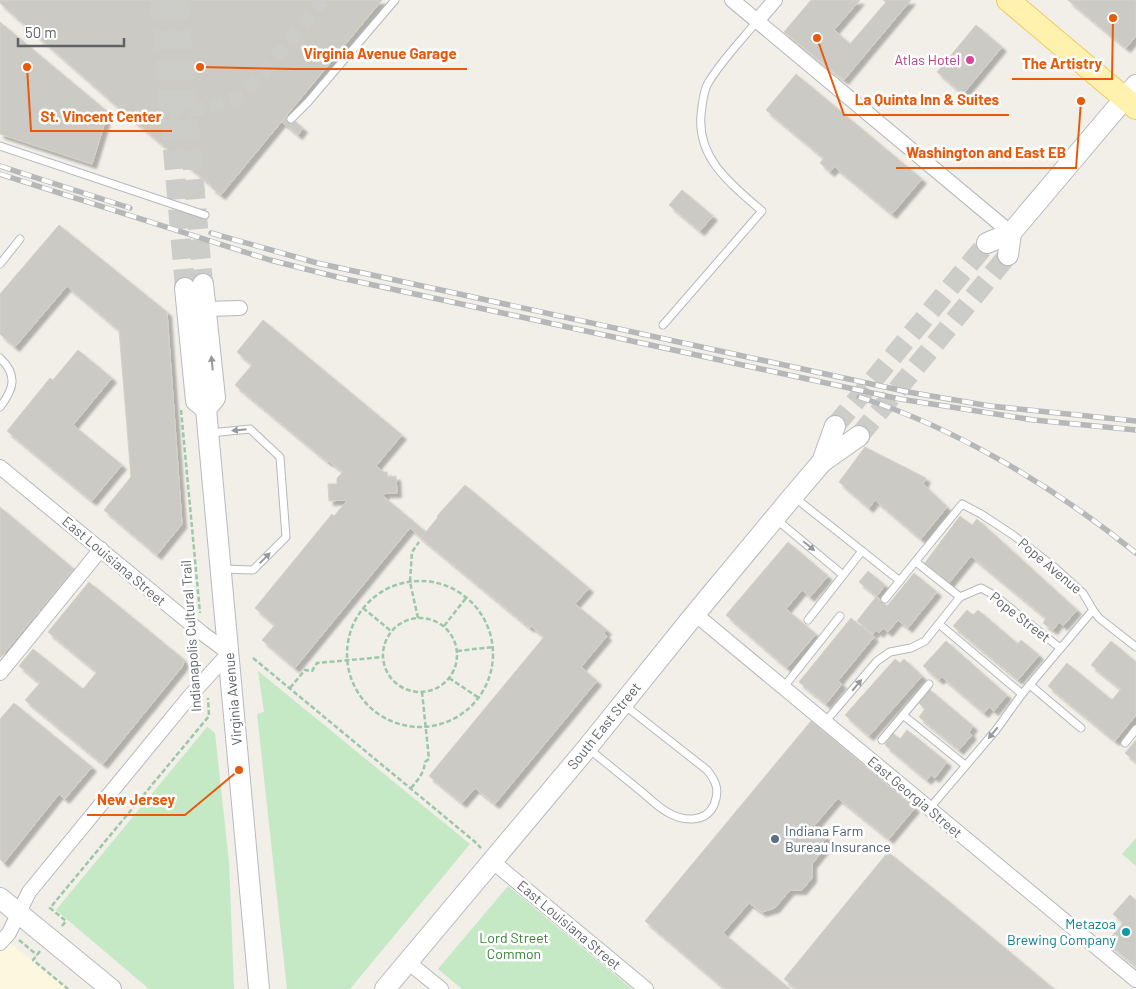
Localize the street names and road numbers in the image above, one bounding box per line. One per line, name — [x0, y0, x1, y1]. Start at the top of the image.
street label: East Louisiana Street — [59, 512, 170, 609]
street label: Pope Avenue — [1015, 534, 1086, 597]
street label: Indianapolis Cultural Trail — [177, 560, 204, 712]
street label: Pope Street — [987, 588, 1054, 645]
street label: Virginia Avenue — [220, 652, 245, 746]
street label: South East Street — [563, 679, 644, 773]
street label: East Georgia Street — [865, 752, 966, 841]
street label: East Louisiana Street — [514, 876, 625, 973]

